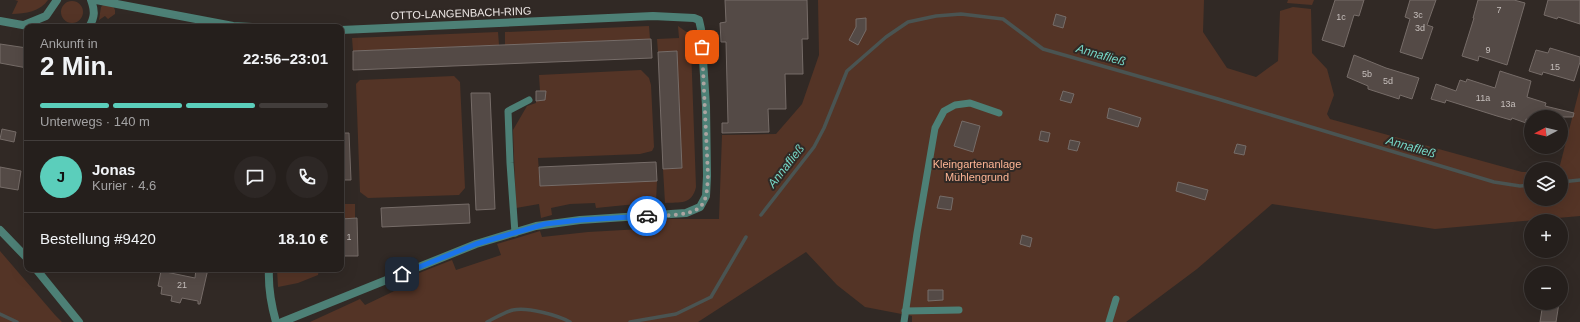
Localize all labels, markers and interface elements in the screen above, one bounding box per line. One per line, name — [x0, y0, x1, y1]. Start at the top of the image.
street label: OTTO-LANGENBACH-RING — [390, 5, 532, 21]
house number: 7 — [1496, 5, 1502, 15]
house number: 3c — [1413, 10, 1423, 20]
house number: 1c — [1336, 12, 1346, 22]
house number: 3d — [1415, 23, 1425, 33]
pin — [685, 30, 719, 64]
text: Ankunft in — [40, 36, 98, 51]
icon: bag — [691, 36, 713, 58]
water label: Annafließ — [1074, 41, 1127, 69]
house number: 9 — [1485, 45, 1491, 55]
text: 22:56–23:01 — [243, 50, 328, 67]
text: 2 Min. — [40, 51, 114, 81]
house number: 15 — [1550, 62, 1560, 72]
house number: 5b — [1362, 69, 1372, 79]
house number: 5d — [1383, 76, 1393, 86]
house number: 11a — [1476, 93, 1490, 103]
house number: 13a — [1500, 99, 1516, 109]
north arrow — [1524, 110, 1568, 154]
map controls — [1524, 110, 1568, 310]
text: Unterwegs · 140 m — [40, 114, 150, 129]
water label: Annafließ — [1384, 133, 1437, 161]
water label: Annafließ — [764, 142, 807, 191]
button: chat — [234, 156, 276, 198]
button: phone — [286, 156, 328, 198]
park label: Kleingartenanlage Mühlengrund — [933, 158, 1021, 183]
text: Jonas — [92, 161, 135, 178]
button: layers — [1524, 162, 1568, 206]
text: J — [57, 168, 65, 185]
text: Kurier · 4.6 — [92, 178, 156, 193]
courier — [627, 196, 667, 236]
icon: car — [636, 205, 658, 227]
button: + — [1524, 214, 1568, 258]
text: Bestellung #9420 — [40, 230, 156, 247]
text: 18.10 € — [278, 230, 328, 247]
house number: 1 — [346, 232, 352, 242]
pin — [385, 257, 419, 291]
icon: home — [391, 263, 413, 285]
button: − — [1524, 266, 1568, 310]
house number: 21 — [177, 280, 187, 290]

